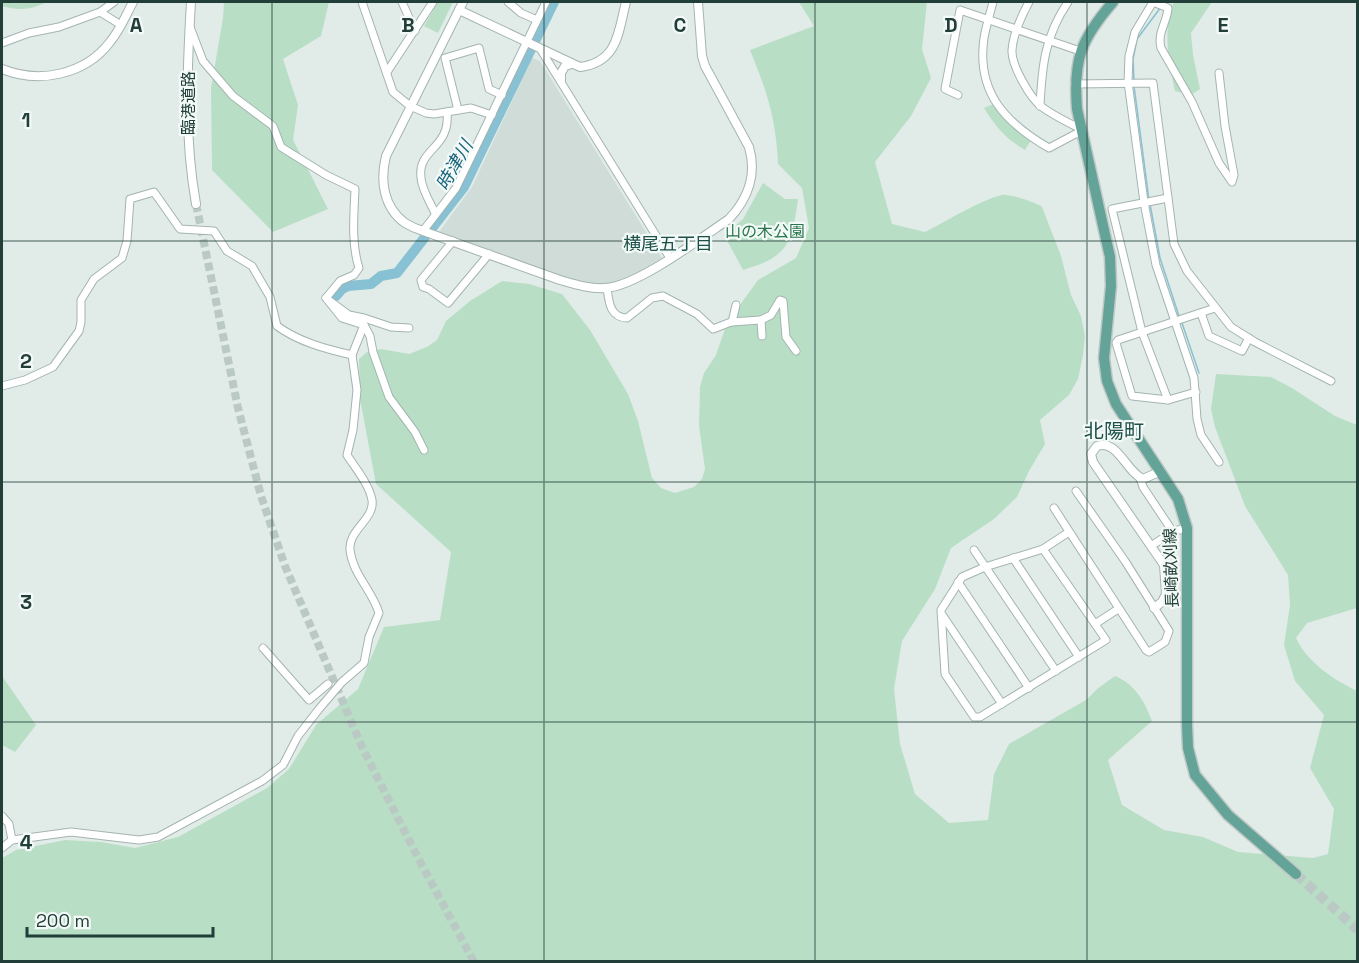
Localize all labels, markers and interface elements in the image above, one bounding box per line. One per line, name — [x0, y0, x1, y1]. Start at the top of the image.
text: A — [130, 12, 143, 38]
text: B — [401, 12, 415, 38]
text: C — [674, 12, 687, 38]
text: D — [944, 12, 958, 38]
text: E — [1217, 12, 1229, 38]
street label: 臨港道路 — [178, 71, 199, 135]
text: 1 — [21, 107, 31, 133]
water label: 時津川 — [431, 134, 478, 194]
park label: 山の木公園 — [725, 221, 805, 242]
district label: 横尾五丁目 — [623, 232, 713, 255]
text: 2 — [20, 348, 32, 374]
district label: 北陽町 — [1084, 418, 1144, 444]
street label: 長崎畝刈線 — [1159, 528, 1183, 608]
text: 3 — [20, 589, 32, 615]
text: 4 — [20, 829, 33, 855]
scale bar — [27, 900, 213, 938]
text: 200 m — [36, 909, 90, 932]

